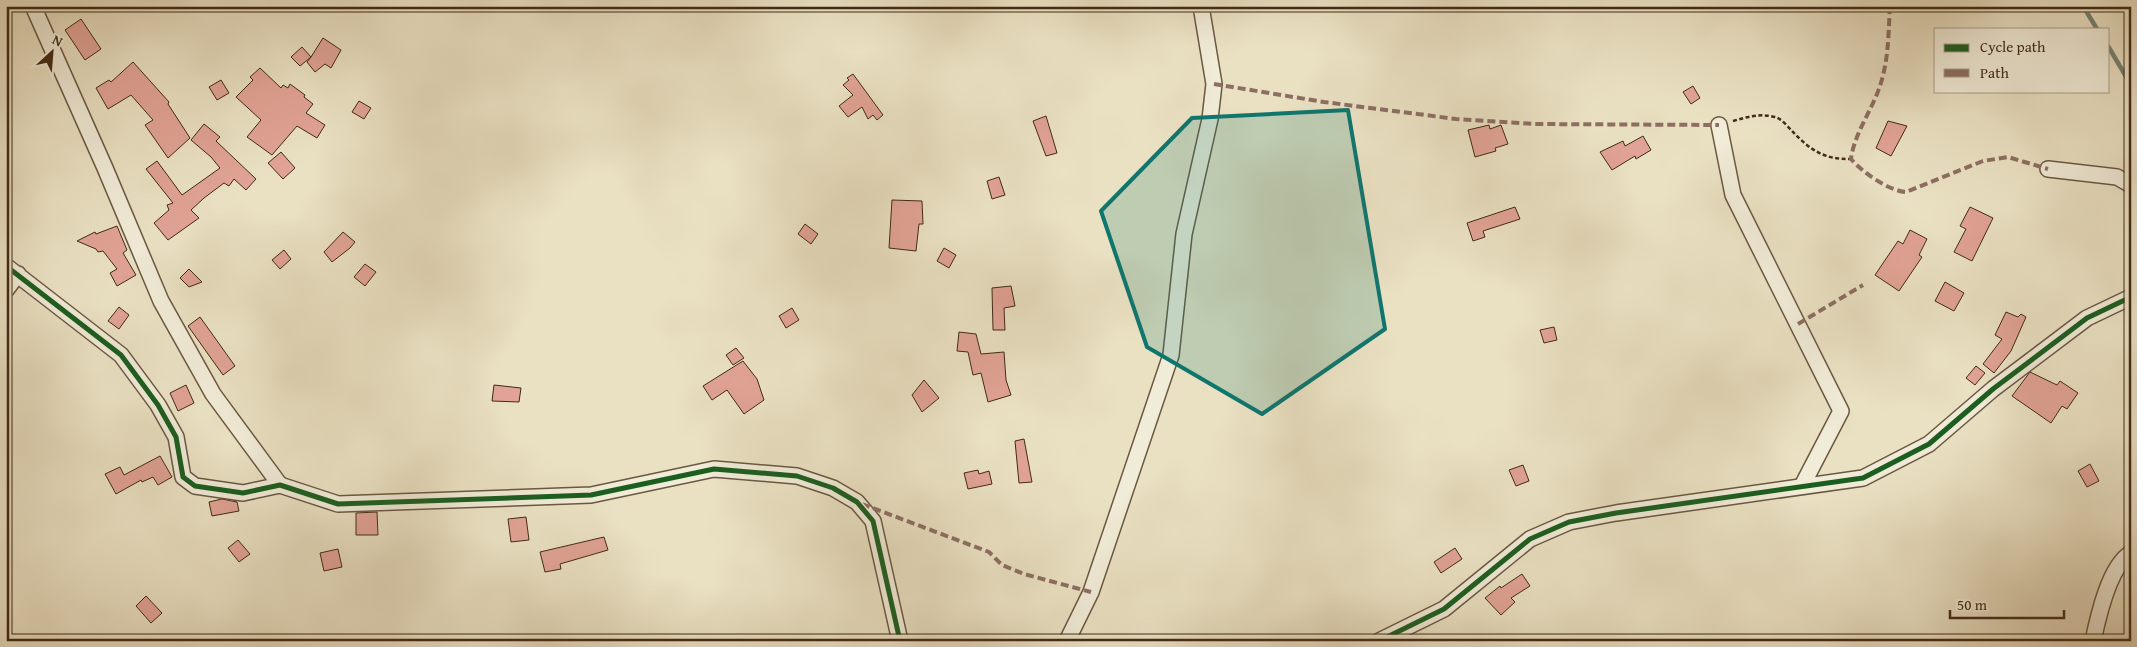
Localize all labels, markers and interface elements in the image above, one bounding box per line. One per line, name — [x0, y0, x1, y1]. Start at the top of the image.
north arrow — [28, 28, 78, 78]
legend — [1934, 28, 2110, 92]
text: N — [49, 29, 67, 52]
text: Cycle path — [1980, 36, 2046, 57]
text: Path — [1980, 62, 2009, 83]
scale bar — [1950, 587, 2063, 619]
text: 50 m — [1957, 594, 1988, 615]

